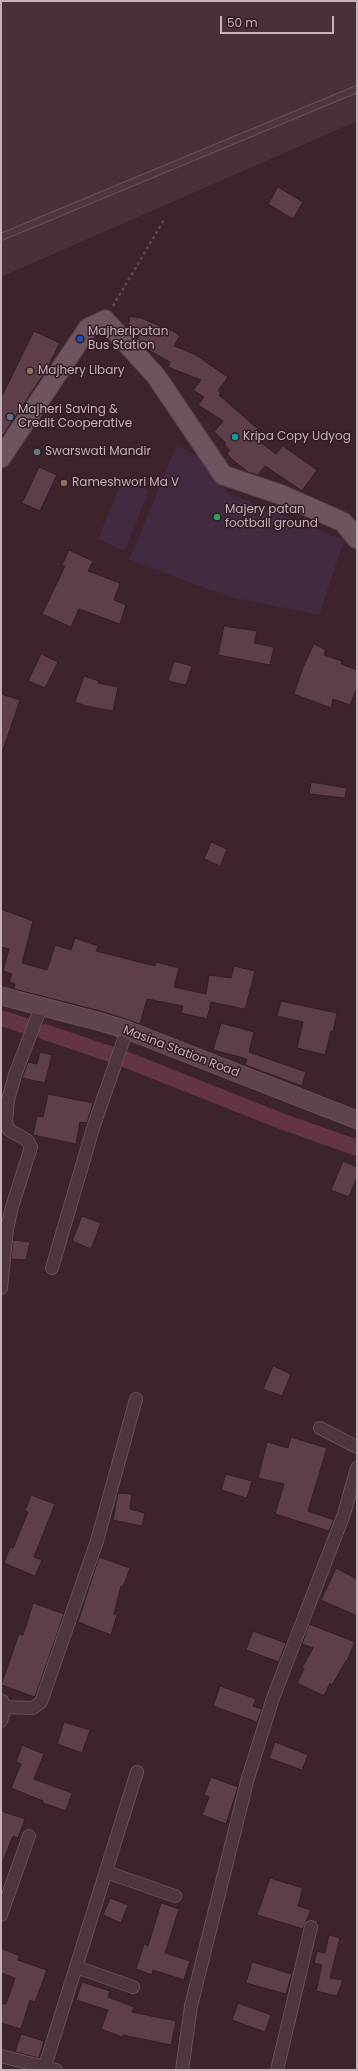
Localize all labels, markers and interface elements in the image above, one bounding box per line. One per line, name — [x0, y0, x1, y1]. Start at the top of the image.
scale bar — [222, 8, 336, 34]
text: 50 m — [227, 14, 258, 31]
place label: Majheripatan Bus Station — [88, 325, 168, 353]
marker: Majheripatan Bus Station — [75, 334, 85, 344]
place label: Majhery Libary — [38, 364, 125, 378]
marker: Majhery Libary — [25, 366, 35, 376]
place label: Majheri Saving & Credit Cooperative — [18, 403, 132, 431]
marker: Majheri Saving & Credit Cooperative — [5, 412, 15, 422]
place label: Kripa Copy Udyog — [243, 430, 351, 444]
marker: Kripa Copy Udyog — [230, 432, 240, 442]
place label: Swarswati Mandir — [45, 445, 151, 459]
marker: Swarswati Mandir — [32, 447, 42, 457]
place label: Rameshwori Ma V — [72, 476, 179, 490]
marker: Rameshwori Ma V — [59, 478, 69, 488]
place label: Majery patan football ground — [225, 503, 318, 531]
marker: Majery patan football ground — [212, 512, 222, 522]
street label: Masina Station Road — [121, 1023, 241, 1081]

